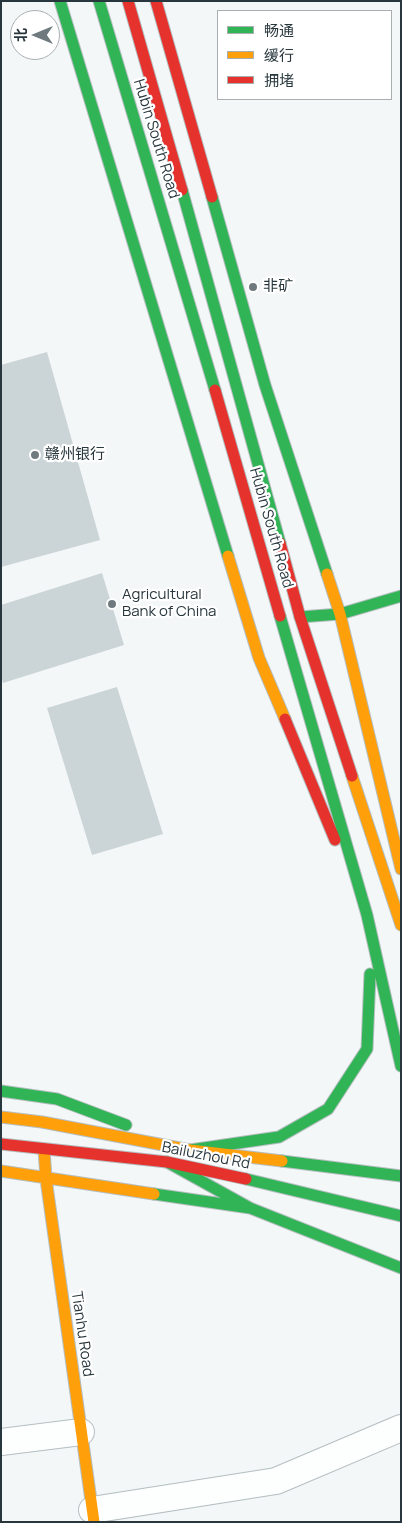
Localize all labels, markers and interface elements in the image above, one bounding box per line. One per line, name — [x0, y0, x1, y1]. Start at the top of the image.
north arrow — [10, 10, 60, 60]
legend — [217, 10, 392, 100]
text: 畅通 — [264, 20, 294, 41]
text: 北 — [11, 28, 30, 42]
text: 缓行 — [264, 45, 294, 66]
text: 拥堵 — [264, 70, 294, 91]
street label: Hubin South Road — [129, 77, 183, 201]
place label: 非矿 — [263, 278, 293, 296]
marker: 非矿 — [247, 281, 259, 293]
place label: 赣州银行 — [45, 446, 105, 464]
marker: 赣州银行 — [29, 449, 41, 461]
street label: Hubin South Road — [245, 466, 297, 590]
place label: Agricultural Bank of China — [122, 586, 216, 621]
marker: Agricultural Bank of China — [106, 598, 118, 610]
street label: Bailuzhou Rd — [160, 1139, 252, 1173]
street label: Tianhu Road — [67, 1290, 97, 1378]

